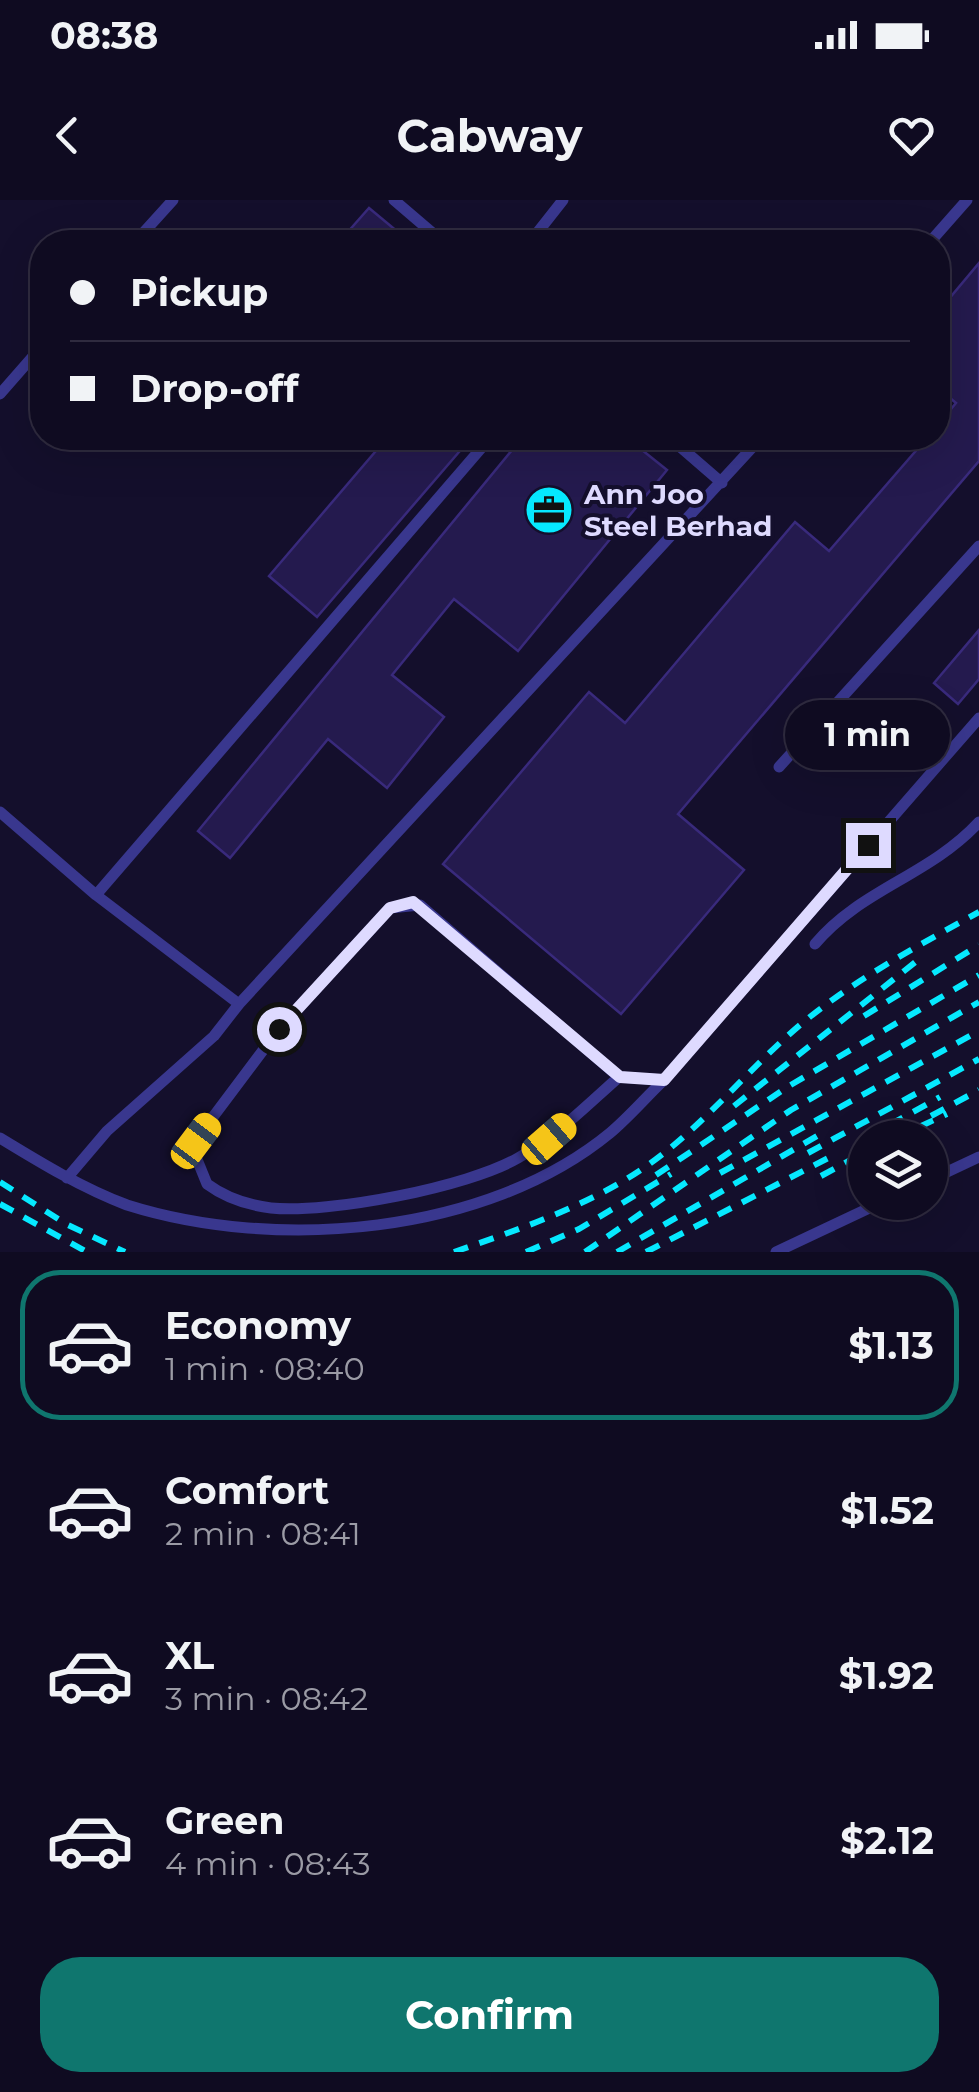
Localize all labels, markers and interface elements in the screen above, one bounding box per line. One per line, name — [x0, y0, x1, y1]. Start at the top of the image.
text: 08:38 — [50, 12, 158, 59]
icon: back — [40, 108, 95, 163]
text: Cabway — [396, 108, 583, 163]
icon: heart — [884, 108, 939, 163]
text: Pickup — [130, 269, 268, 316]
text: Drop-off — [130, 365, 299, 412]
place label: Ann Joo Steel Berhad — [583, 477, 772, 543]
office icon: Ann Joo Steel Berhad — [523, 484, 575, 536]
callout: 1 min — [786, 700, 950, 770]
text: 1 min — [824, 715, 911, 754]
route end — [846, 823, 891, 868]
route start — [257, 1007, 302, 1052]
car — [166, 1108, 226, 1174]
car — [517, 1108, 581, 1170]
map controls — [848, 1120, 948, 1220]
button: layers — [848, 1120, 948, 1220]
icon: car — [45, 1300, 135, 1390]
text: Economy — [165, 1302, 351, 1349]
text: $1.13 — [849, 1322, 934, 1369]
text: 1 min · 08:40 — [165, 1349, 365, 1388]
icon: car — [45, 1465, 135, 1555]
text: Comfort — [165, 1467, 329, 1514]
text: $1.52 — [840, 1487, 934, 1534]
text: 2 min · 08:41 — [165, 1514, 361, 1553]
icon: car — [45, 1630, 135, 1720]
text: XL — [165, 1632, 214, 1679]
text: $1.92 — [839, 1652, 934, 1699]
text: 3 min · 08:42 — [165, 1679, 368, 1718]
icon: car — [45, 1795, 135, 1885]
text: Green — [165, 1797, 285, 1844]
text: $2.12 — [840, 1817, 934, 1864]
text: 4 min · 08:43 — [165, 1844, 371, 1883]
button: Confirm — [40, 1957, 939, 2072]

